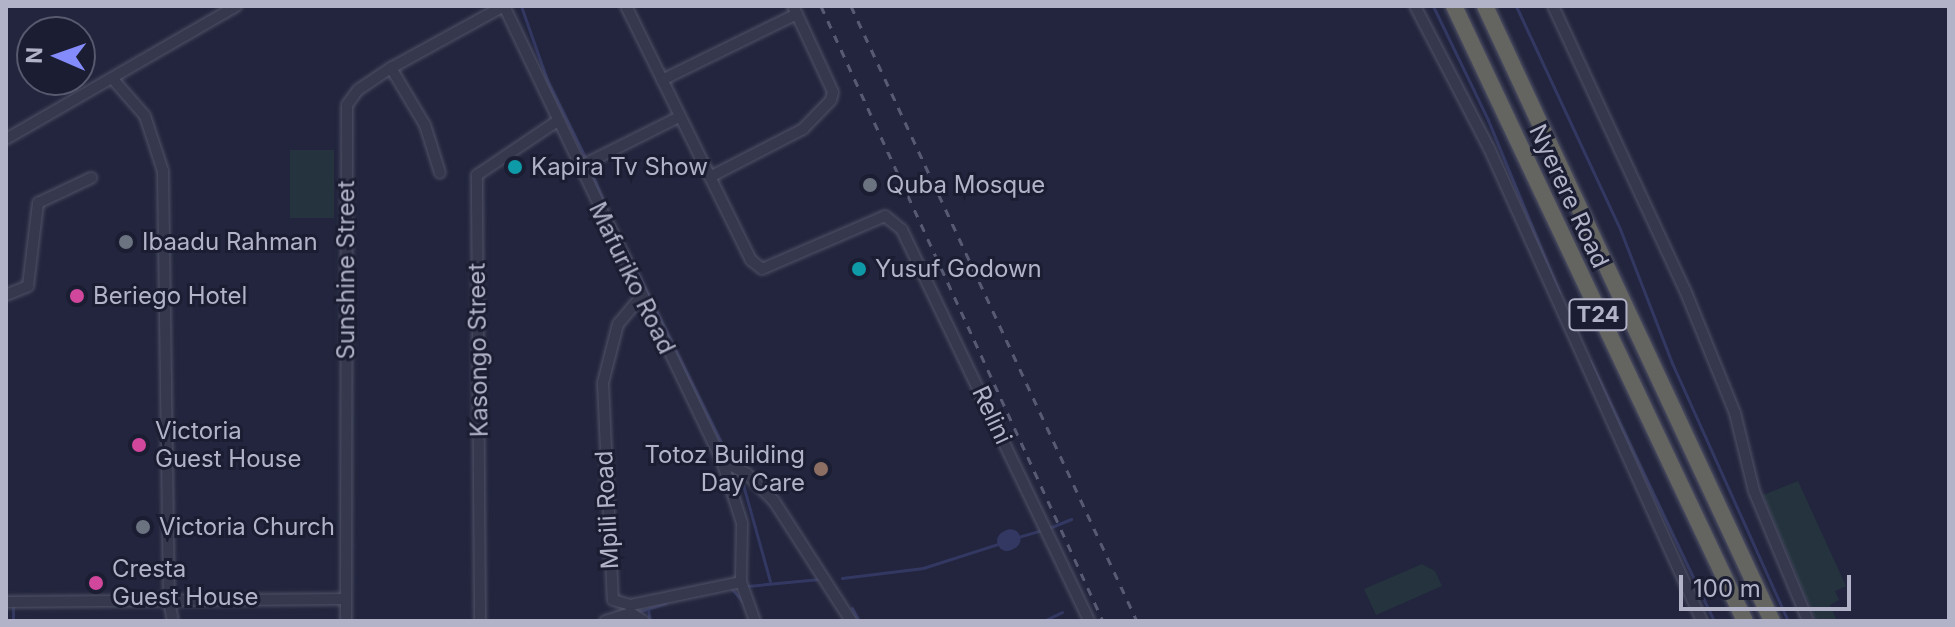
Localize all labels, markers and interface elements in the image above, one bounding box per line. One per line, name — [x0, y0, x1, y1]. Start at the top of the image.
north arrow — [16, 16, 96, 96]
text: N — [21, 46, 47, 64]
street label: Nyerere Road — [1523, 120, 1615, 272]
place label: Kapira Tv Show — [531, 153, 708, 181]
marker: Kapira Tv Show — [506, 158, 524, 176]
place label: Quba Mosque — [886, 171, 1045, 199]
marker: Quba Mosque — [861, 176, 879, 194]
street label: Sunshine Street — [332, 180, 360, 360]
street label: Mafuriko Road — [583, 197, 681, 359]
place label: Ibaadu Rahman — [142, 228, 318, 256]
marker: Ibaadu Rahman — [117, 233, 135, 251]
place label: Yusuf Godown — [875, 255, 1042, 283]
marker: Yusuf Godown — [850, 260, 868, 278]
street label: Kasongo Street — [462, 263, 494, 437]
place label: Beriego Hotel — [93, 282, 247, 310]
marker: Beriego Hotel — [68, 287, 86, 305]
road number: T24 — [1568, 297, 1628, 333]
street label: Relini — [966, 381, 1018, 449]
place label: Victoria Guest House — [155, 417, 301, 473]
marker: Victoria Guest House — [130, 436, 148, 454]
place label: Totoz Building Day Care — [644, 441, 805, 497]
street label: Mpili Road — [590, 450, 624, 570]
marker: Totoz Building Day Care — [812, 460, 830, 478]
place label: Victoria Church — [159, 513, 335, 541]
marker: Victoria Church — [134, 518, 152, 536]
place label: Cresta Guest House — [112, 555, 258, 611]
scale bar — [1683, 559, 1855, 609]
marker: Cresta Guest House — [87, 574, 105, 592]
text: 100 m — [1693, 574, 1761, 603]

